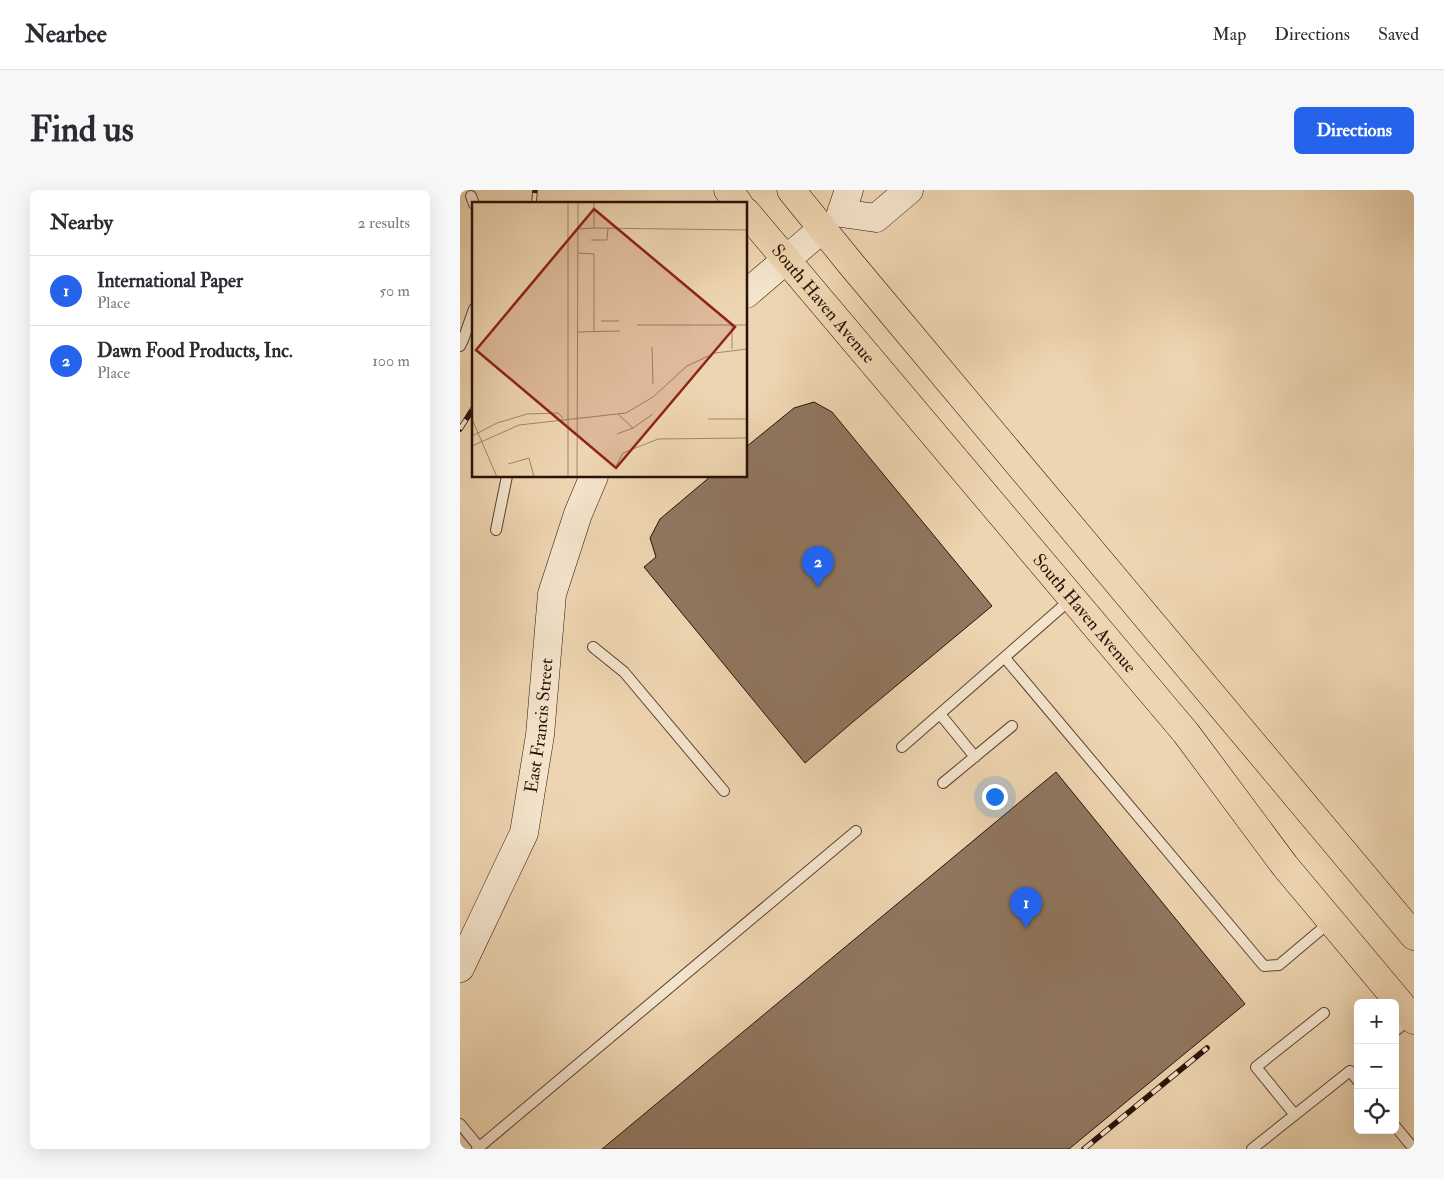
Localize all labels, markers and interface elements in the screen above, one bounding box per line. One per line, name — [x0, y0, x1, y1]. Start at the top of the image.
text: Nearbee — [25, 19, 107, 50]
text: Map — [1213, 23, 1246, 46]
text: Directions — [1274, 23, 1350, 46]
text: Saved — [1378, 23, 1419, 46]
button: Directions — [1294, 107, 1414, 154]
text: Find us — [30, 108, 134, 152]
inset map — [472, 202, 748, 478]
text: Nearby — [50, 209, 113, 236]
text: 2 results — [357, 213, 410, 233]
street label: South Haven Avenue — [766, 239, 881, 368]
text: International Paper — [97, 269, 243, 293]
text: 1 — [63, 281, 69, 301]
text: 50 m — [379, 281, 410, 301]
text: Place — [97, 293, 130, 313]
text: Dawn Food Products, Inc. — [97, 339, 293, 363]
text: 2 — [62, 351, 70, 371]
text: 100 m — [372, 351, 410, 371]
text: Place — [97, 363, 130, 383]
pin: 2 — [802, 546, 834, 587]
street label: South Haven Avenue — [1028, 549, 1142, 678]
street label: East Francis Street — [519, 657, 558, 795]
your location — [982, 784, 1008, 810]
pin: 1 — [1010, 887, 1042, 928]
map controls — [1354, 999, 1399, 1134]
button: + — [1354, 999, 1399, 1044]
button: − — [1354, 1044, 1399, 1089]
button: locate — [1354, 1089, 1399, 1134]

